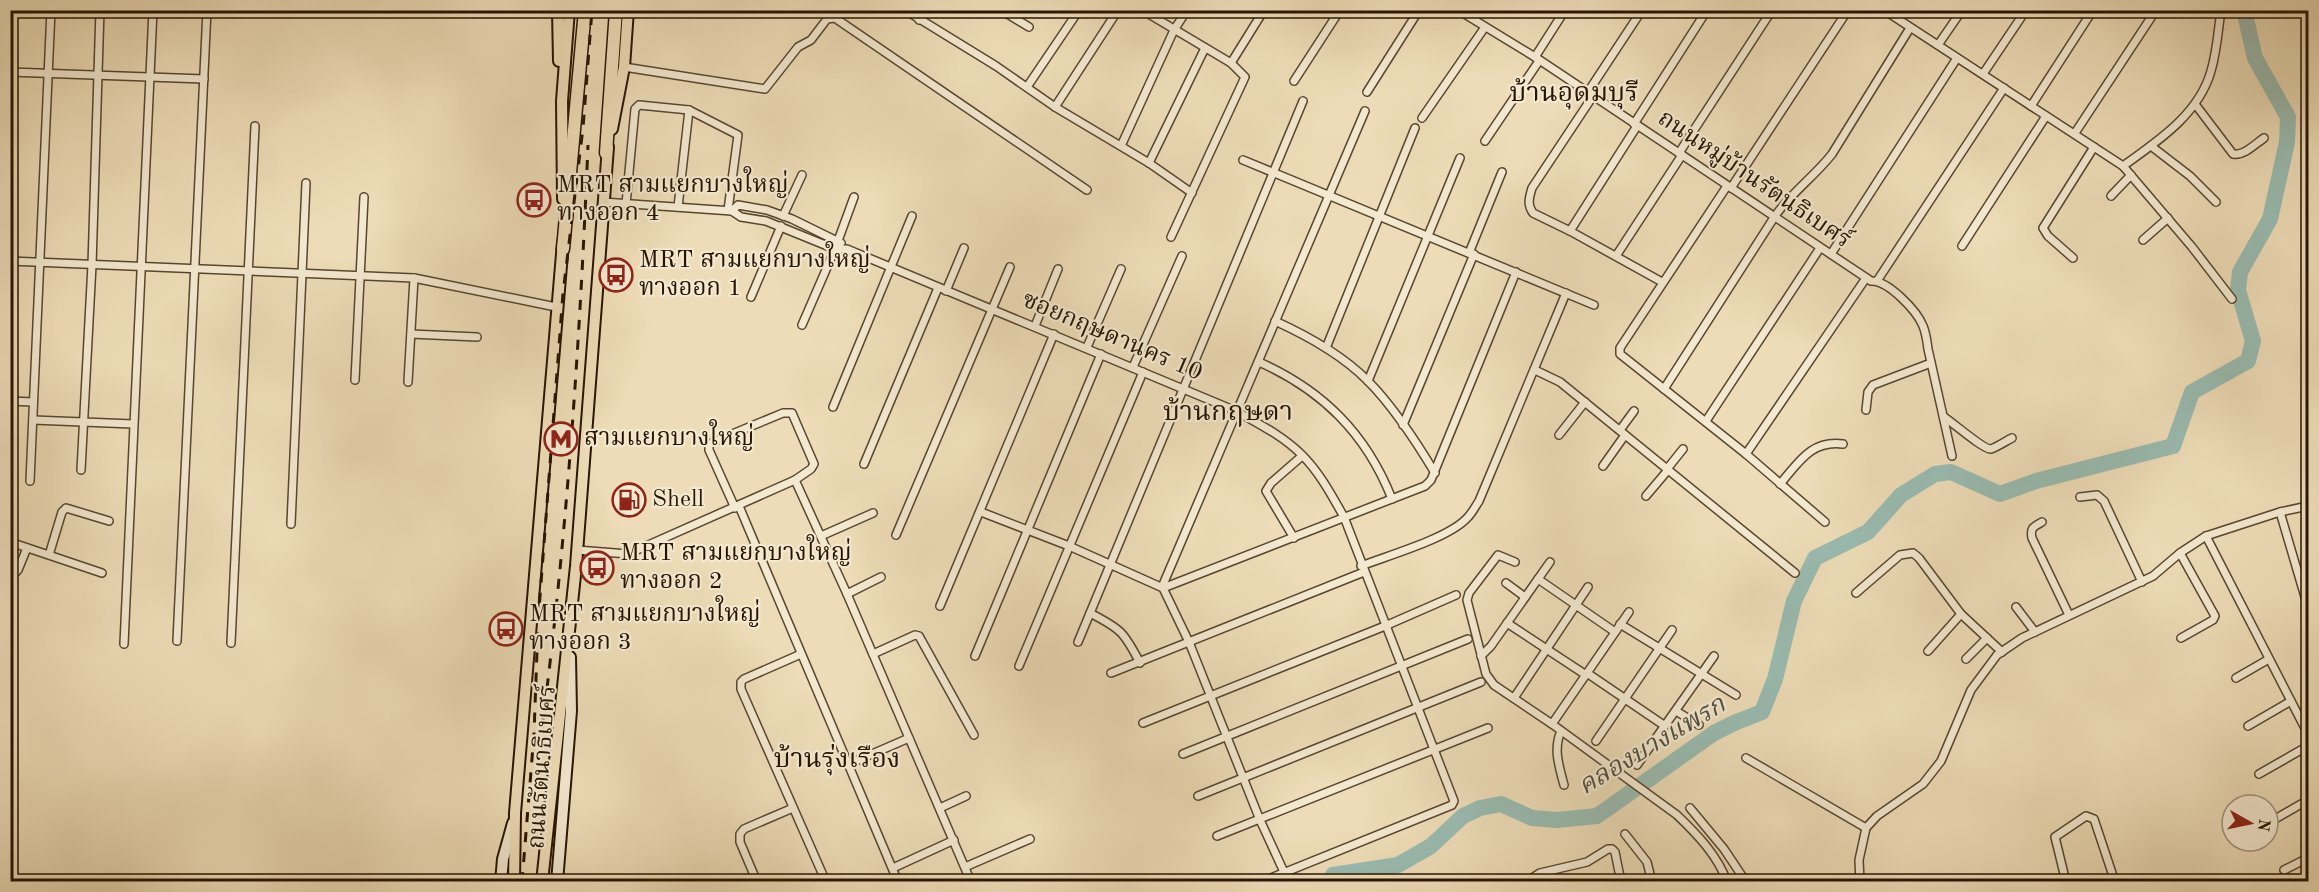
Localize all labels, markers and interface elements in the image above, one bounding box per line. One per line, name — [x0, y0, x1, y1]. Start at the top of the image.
district label: บ้านอุดมบุรี — [1510, 78, 1638, 110]
street label: ถนนหมู่บ้านรัตนธิเบศร์ — [1653, 102, 1859, 254]
place label: MRT สามแยกบางใหญ่ ทางออก 4 — [557, 166, 788, 226]
bus stop icon: MRT สามแยกบางใหญ่ ทางออก 4 — [516, 182, 552, 218]
place label: MRT สามแยกบางใหญ่ ทางออก 1 — [639, 241, 870, 301]
bus stop icon: MRT สามแยกบางใหญ่ ทางออก 1 — [598, 257, 634, 293]
street label: ซอยกฤษดานคร 10 — [1018, 288, 1206, 386]
district label: บ้านกฤษดา — [1163, 397, 1293, 427]
place label: สามแยกบางใหญ่ — [584, 419, 754, 451]
metro station icon: สามแยกบางใหญ่ — [543, 421, 579, 457]
fuel station icon: Shell — [611, 482, 647, 518]
place label: Shell — [652, 488, 704, 512]
place label: MRT สามแยกบางใหญ่ ทางออก 2 — [620, 534, 851, 594]
bus stop icon: MRT สามแยกบางใหญ่ ทางออก 2 — [579, 550, 615, 586]
place label: MRT สามแยกบางใหญ่ ทางออก 3 — [529, 595, 760, 655]
bus stop icon: MRT สามแยกบางใหญ่ ทางออก 3 — [488, 611, 524, 647]
street label: ถนนรัตนาธิเบศร์ — [519, 683, 561, 850]
water label: คลองบางแพรก — [1574, 691, 1731, 800]
district label: บ้านรุ่งเรือง — [774, 743, 900, 776]
north arrow — [2220, 793, 2280, 853]
text: N — [2254, 818, 2272, 833]

